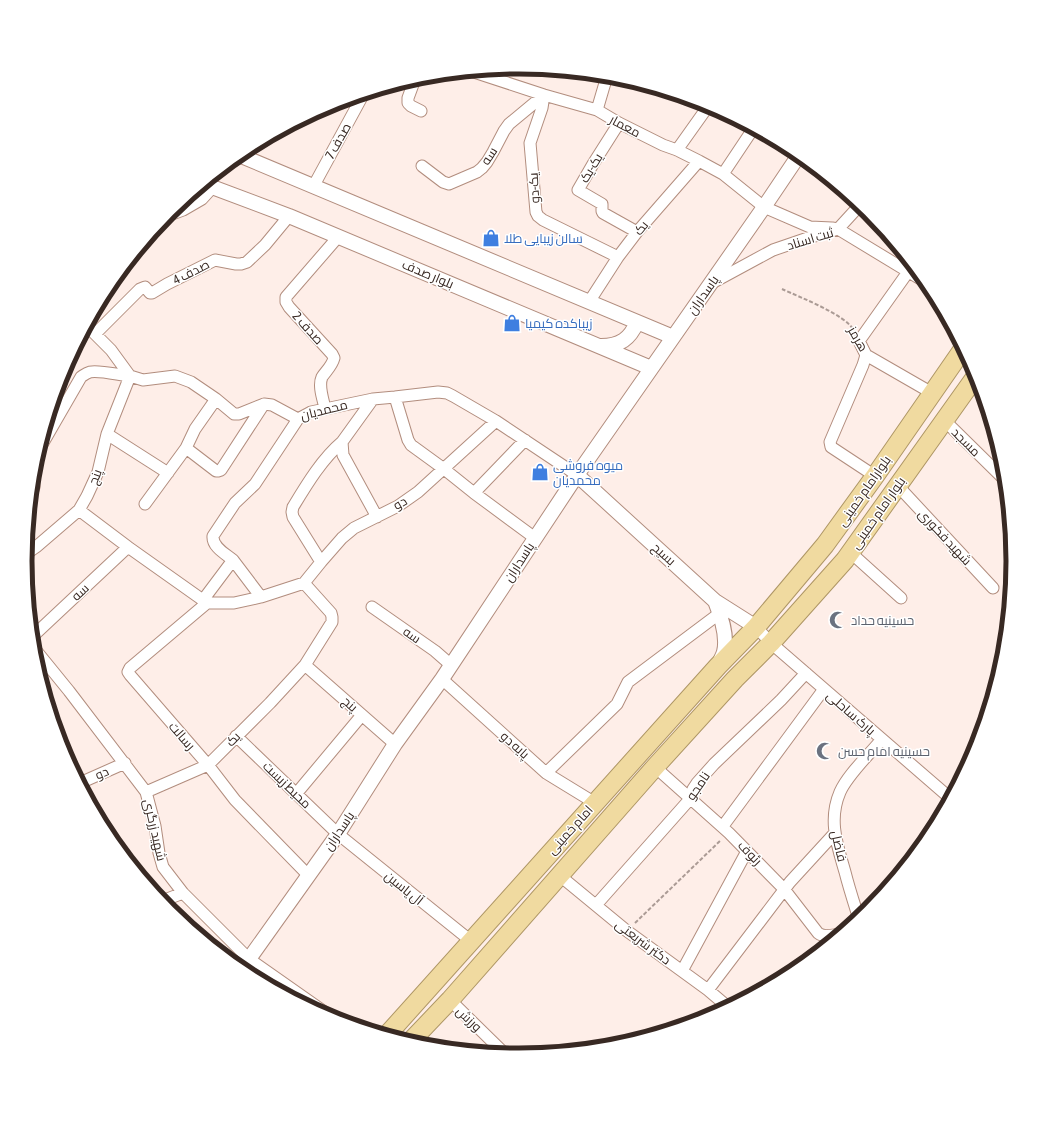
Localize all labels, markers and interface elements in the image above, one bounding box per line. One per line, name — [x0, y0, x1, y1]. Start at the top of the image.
street label: معمار — [606, 111, 643, 140]
street label: صدف 7 — [322, 120, 354, 162]
street label: سه — [478, 144, 500, 168]
street label: یک-یک — [576, 150, 606, 185]
street label: یک-دو — [525, 172, 543, 204]
street label: یک — [631, 217, 652, 238]
street label: ثبت اسناد — [785, 225, 836, 253]
shop icon: سالن زیبایی طلا — [481, 228, 501, 248]
place label: سالن زیبایی طلا — [504, 231, 583, 246]
street label: صدف 4 — [170, 256, 212, 288]
street label: بلوار صدف — [400, 256, 456, 292]
street label: پاسداران — [684, 272, 724, 319]
street label: صدف 2 — [289, 309, 327, 347]
shop icon: زیباکده کیمیا — [502, 313, 522, 333]
place label: زیباکده کیمیا — [525, 316, 592, 331]
street label: هرمز — [844, 323, 871, 354]
street label: محمدیان — [299, 397, 349, 423]
street label: مسجد — [949, 425, 983, 459]
street label: بلوارامام خمینی — [834, 453, 895, 530]
place label: میوه فروشی محمدیان — [553, 458, 623, 488]
shop icon: میوه فروشی محمدیان — [530, 462, 550, 482]
street label: پنج — [85, 467, 107, 488]
street label: بلوار امام خمینی — [848, 474, 910, 553]
street label: دو — [390, 493, 410, 513]
street label: شهید فکوری — [915, 506, 975, 568]
street label: پاسداران — [501, 539, 539, 586]
street label: بسیح — [648, 540, 679, 569]
street label: سه — [68, 580, 92, 604]
mosque icon: حسینیه حداد — [828, 610, 848, 630]
place label: حسینیه حداد — [851, 613, 914, 628]
street label: سه — [400, 624, 424, 646]
street label: پارک ساحلی — [822, 688, 879, 740]
street label: پنج — [338, 693, 361, 717]
street label: رسالت — [166, 719, 198, 753]
street label: یک — [223, 728, 244, 749]
street label: پایه دو — [496, 728, 533, 764]
mosque icon: حسینیه امام حسن — [815, 741, 835, 761]
place label: حسینیه امام حسن — [838, 744, 930, 761]
street label: محیط زیست — [260, 758, 314, 812]
street label: دو — [93, 763, 111, 783]
street label: نامجو — [683, 769, 713, 803]
street label: شهید زرگری — [141, 798, 169, 862]
street label: امام خمینی — [544, 802, 597, 859]
street label: پاسداران — [320, 808, 359, 855]
street label: فاضل — [828, 829, 850, 863]
street label: رئوف — [735, 838, 765, 868]
street label: آل یاسین — [381, 868, 427, 909]
street label: دکتر شریعتی — [612, 916, 674, 968]
street label: ورزش — [453, 1003, 485, 1035]

